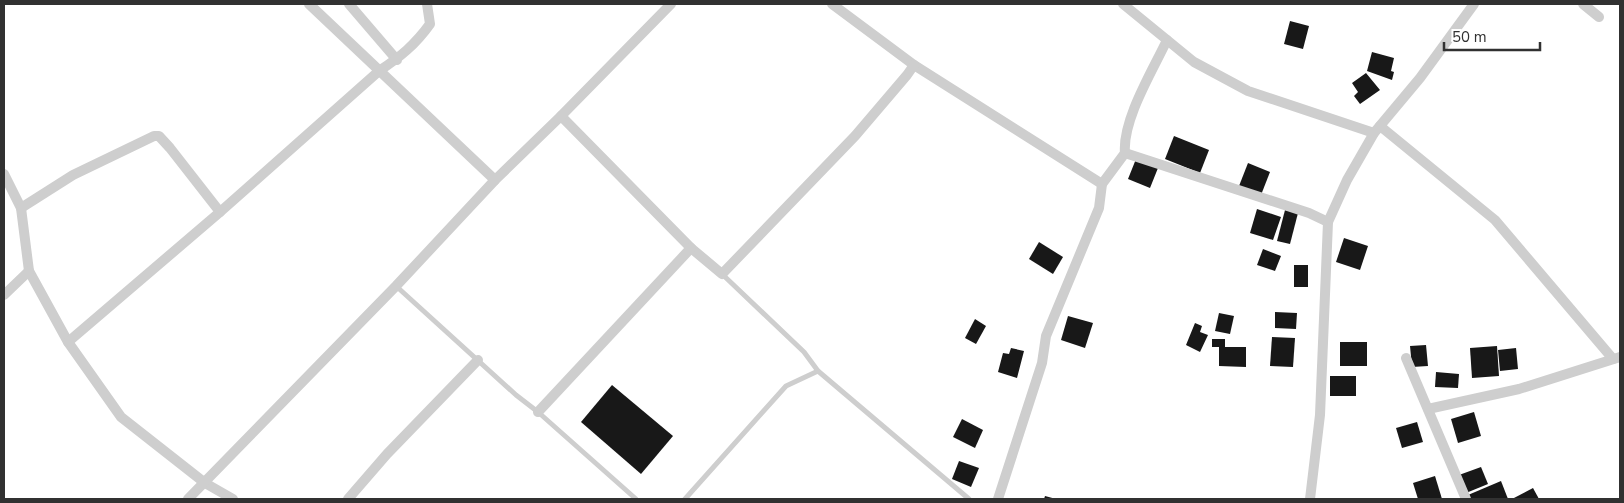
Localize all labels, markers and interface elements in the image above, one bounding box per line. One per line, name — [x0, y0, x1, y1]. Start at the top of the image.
scale bar — [1444, 20, 1540, 52]
text: 50 m — [1452, 27, 1487, 47]

